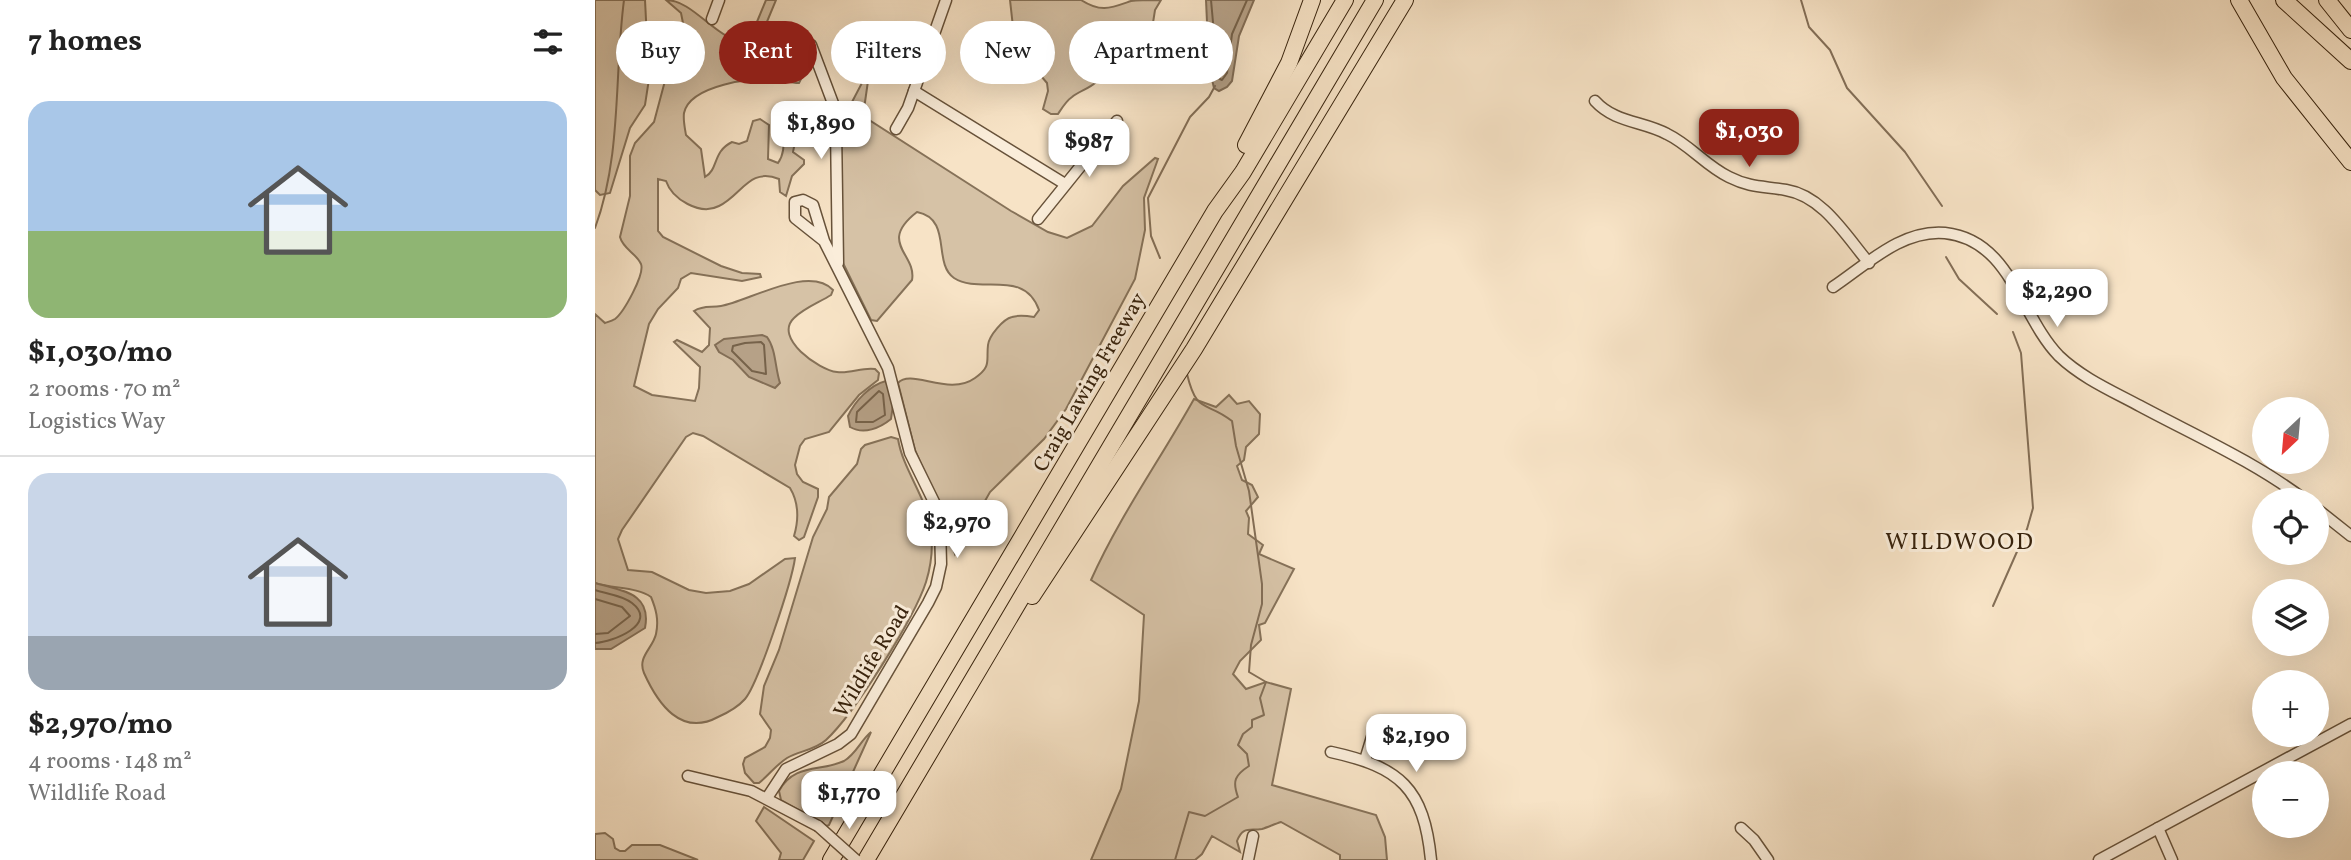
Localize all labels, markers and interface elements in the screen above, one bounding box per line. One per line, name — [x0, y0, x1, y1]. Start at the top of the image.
text: 7 homes — [28, 21, 142, 63]
chip: Buy — [616, 21, 705, 84]
chip: Rent — [719, 21, 817, 84]
chip: Filters — [831, 21, 946, 84]
chip: New — [960, 21, 1055, 84]
chip: Apartment — [1069, 21, 1233, 84]
icon: filters — [529, 23, 567, 61]
pin: $1,890 — [764, 102, 878, 161]
text: $1,890 — [787, 108, 855, 140]
pin: $1,030 — [1692, 110, 1806, 169]
text: $1,030 — [1715, 116, 1783, 148]
pin: $987 — [1048, 120, 1130, 179]
text: $987 — [1064, 126, 1114, 158]
icon: home — [235, 147, 361, 273]
pin: $2,290 — [2000, 270, 2114, 329]
text: $2,290 — [2022, 276, 2092, 308]
street label: Craig Lawing Freeway — [1027, 287, 1154, 478]
text: $1,030/mo — [28, 332, 172, 374]
text: 2 rooms · 70 m² — [28, 374, 181, 406]
north arrow — [2252, 397, 2329, 474]
map controls — [2252, 397, 2329, 838]
text: Logistics Way — [28, 406, 165, 438]
button: locate — [2252, 488, 2329, 565]
pin: $2,970 — [900, 500, 1014, 560]
text: $2,970 — [923, 507, 991, 539]
icon: home — [235, 519, 361, 645]
district label: WILDWOOD — [1885, 527, 2035, 559]
button: layers — [2252, 579, 2329, 656]
street label: Wildlife Road — [827, 600, 917, 723]
button: + — [2252, 670, 2329, 747]
text: $2,970/mo — [28, 704, 173, 746]
pin: $2,190 — [1359, 714, 1473, 774]
text: $2,190 — [1382, 721, 1450, 753]
text: 4 rooms · 148 m² — [28, 746, 192, 778]
button: − — [2252, 761, 2329, 838]
pin: $1,770 — [792, 772, 906, 831]
text: Wildlife Road — [28, 778, 166, 810]
text: $1,770 — [817, 778, 881, 810]

